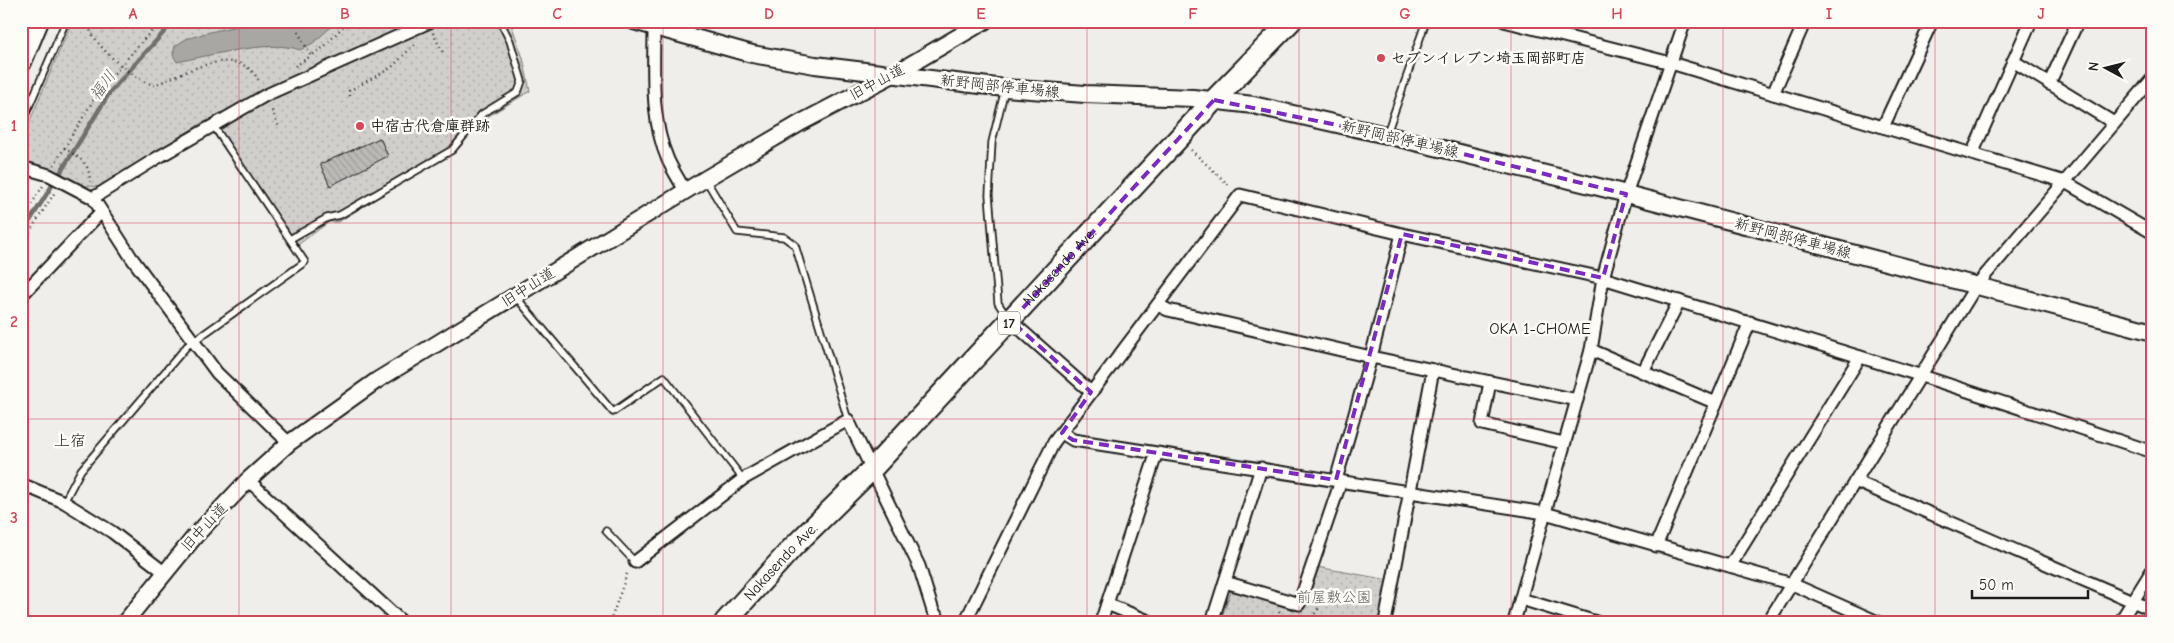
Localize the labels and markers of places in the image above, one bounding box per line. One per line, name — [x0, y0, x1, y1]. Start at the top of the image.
place label: セブンイレブン埼玉岡部町店 — [1391, 49, 1586, 67]
marker: セブンイレブン埼玉岡部町店 — [1375, 52, 1387, 64]
place label: 中宿古代倉庫群跡 — [370, 117, 490, 135]
marker: 中宿古代倉庫群跡 — [354, 120, 366, 132]

